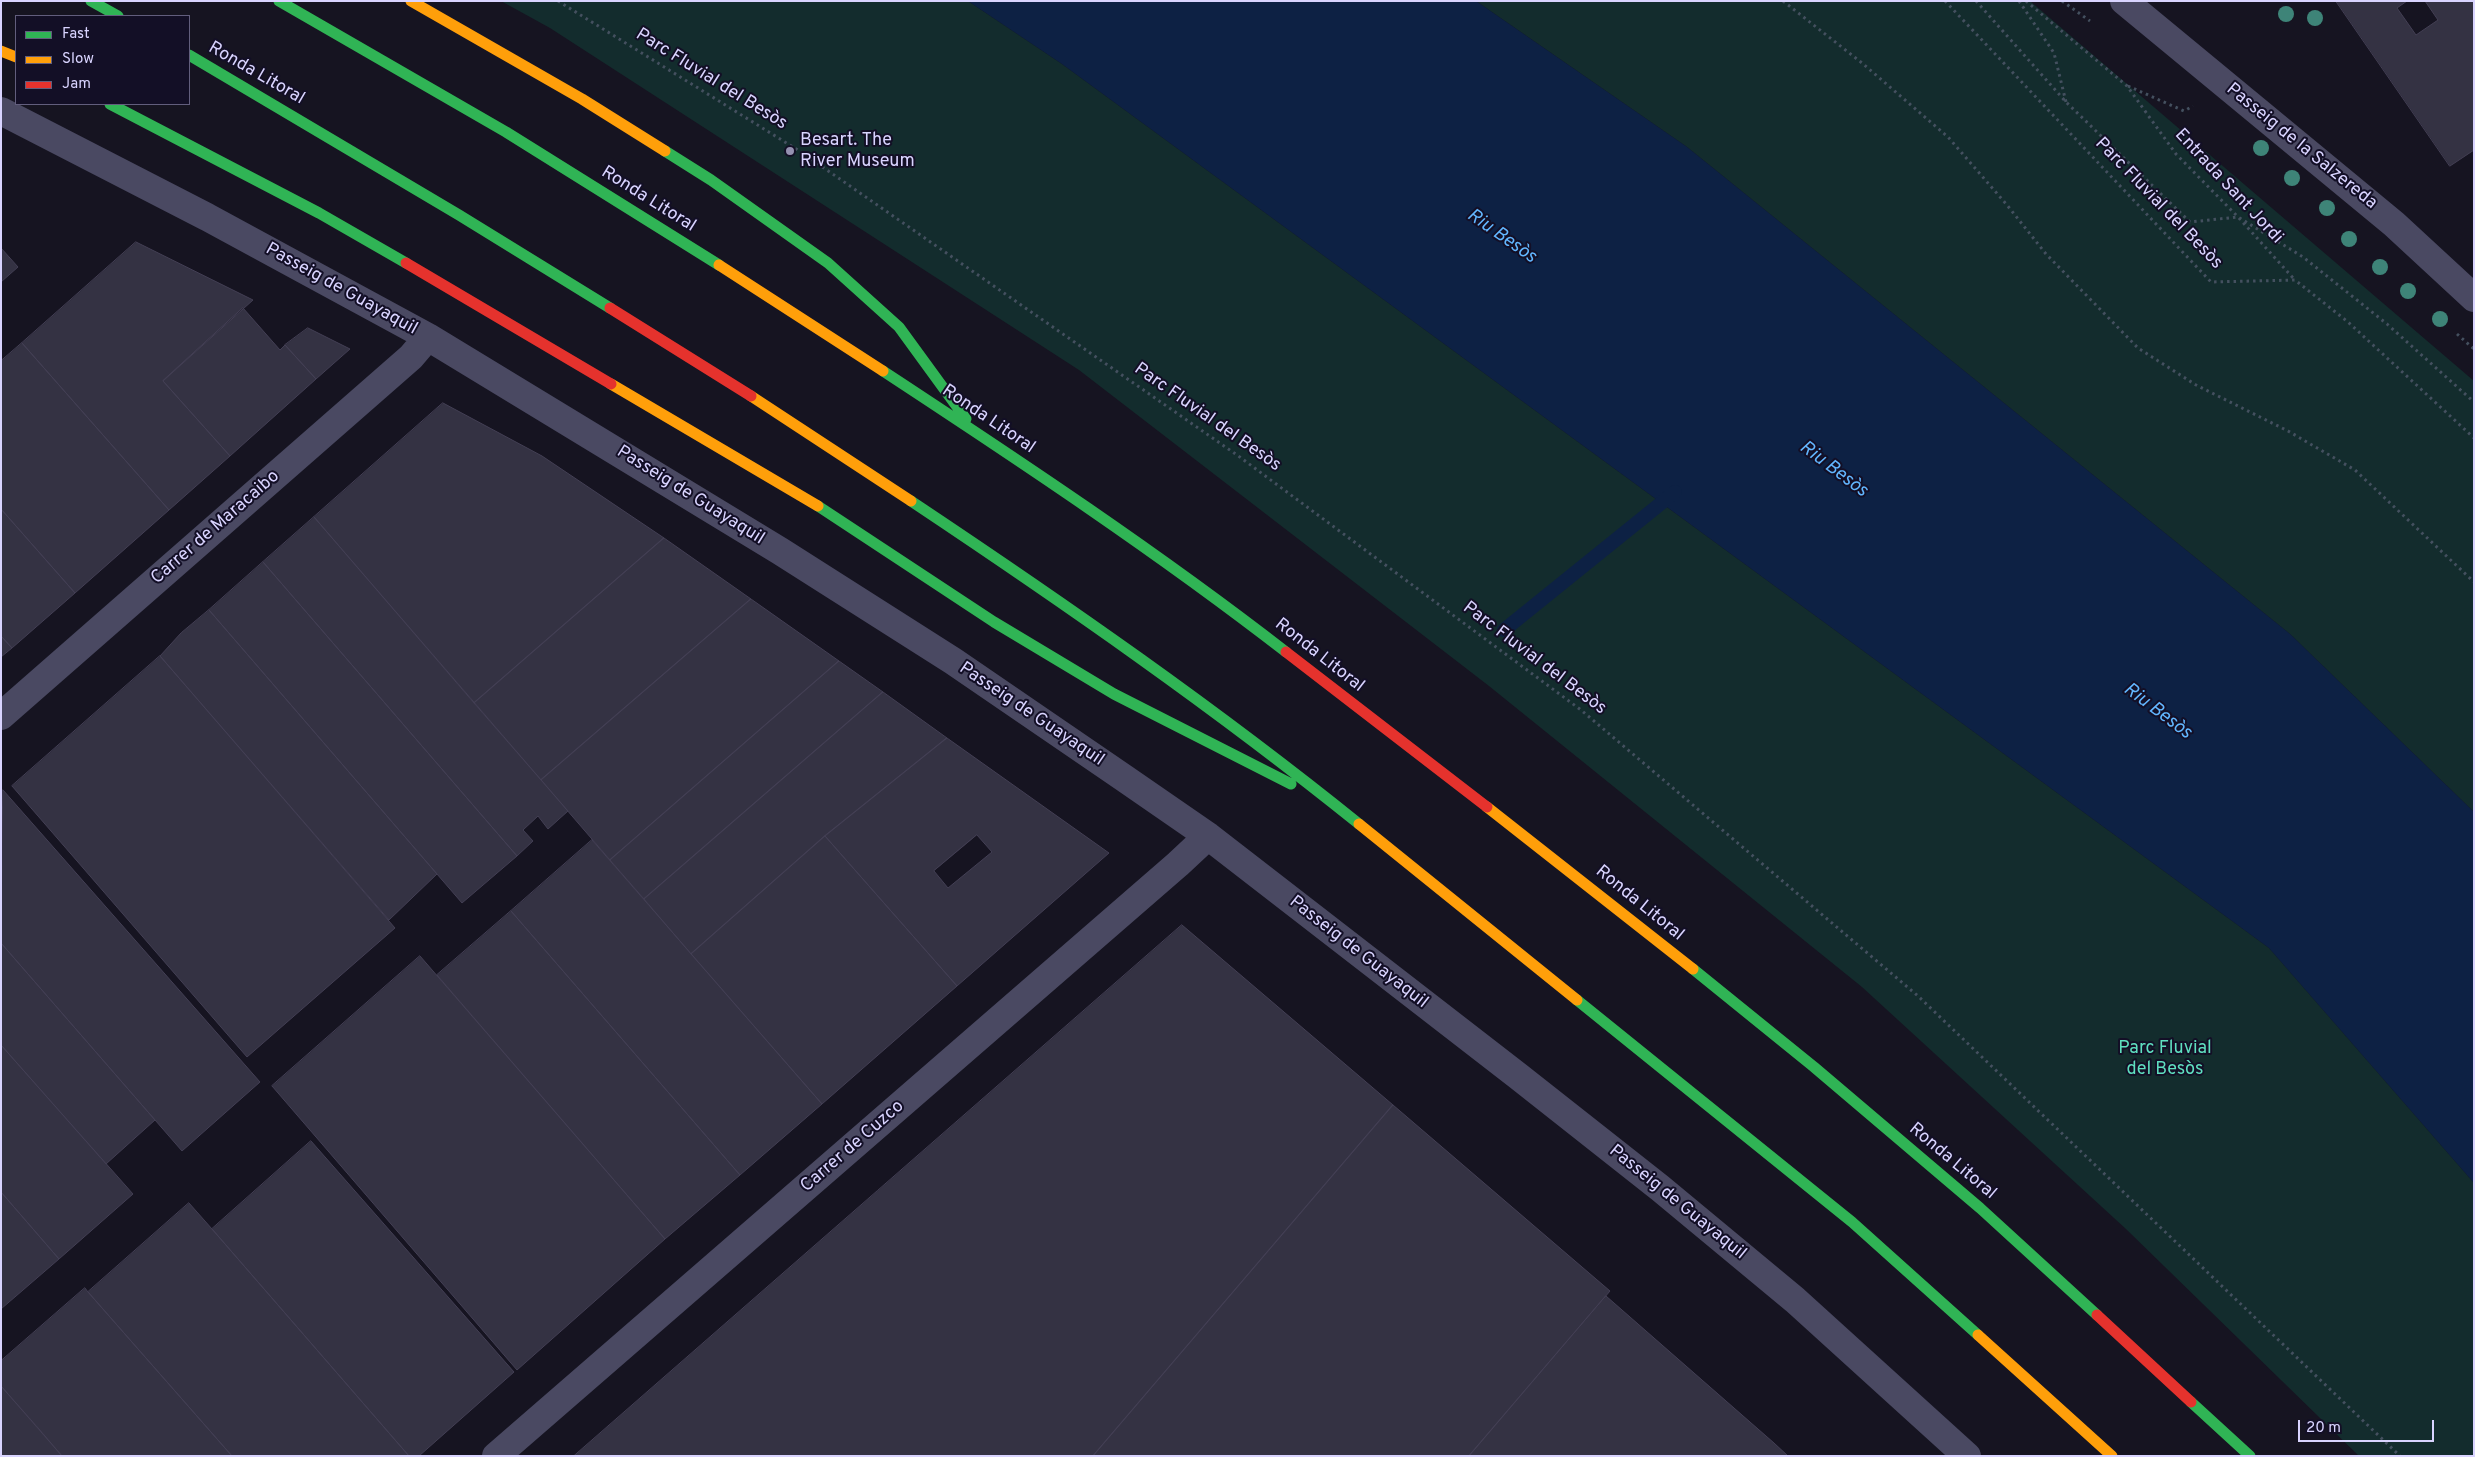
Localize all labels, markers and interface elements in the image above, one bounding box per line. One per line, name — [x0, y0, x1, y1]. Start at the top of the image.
legend — [15, 15, 190, 105]
text: Fast — [62, 25, 90, 44]
street label: Parc Fluvial del Besòs — [631, 25, 791, 135]
street label: Ronda Litoral — [204, 38, 308, 110]
text: Slow — [62, 50, 94, 69]
text: Jam — [62, 75, 91, 94]
street label: Passeig de la Salzereda — [2221, 79, 2381, 215]
street label: Entrada Sant Jordi — [2169, 125, 2287, 249]
place label: Besart. The River Museum — [800, 130, 915, 172]
street label: Parc Fluvial del Besòs — [2090, 134, 2226, 274]
marker: Besart. The River Museum — [784, 145, 796, 157]
street label: Ronda Litoral — [597, 162, 699, 238]
water label: Riu Besòs — [1462, 205, 1540, 269]
street label: Passeig de Guayaquil — [261, 239, 421, 341]
street label: Parc Fluvial del Besòs — [1129, 359, 1285, 477]
street label: Ronda Litoral — [937, 381, 1039, 459]
water label: Riu Besòs — [1794, 437, 1872, 503]
street label: Passeig de Guayaquil — [612, 442, 768, 550]
street label: Carrer de Maracaibo — [147, 466, 285, 590]
street label: Parc Fluvial del Besòs — [1458, 598, 1610, 720]
street label: Ronda Litoral — [1270, 614, 1368, 698]
street label: Passeig de Guayaquil — [954, 658, 1108, 772]
water label: Riu Besòs — [2118, 679, 2196, 745]
street label: Ronda Litoral — [1590, 862, 1688, 946]
street label: Passeig de Guayaquil — [1284, 892, 1432, 1014]
park label: Parc Fluvial del Besòs — [2118, 1038, 2212, 1080]
street label: Carrer de Cuzco — [797, 1096, 909, 1198]
street label: Ronda Litoral — [1904, 1119, 2000, 1205]
street label: Passeig de Guayaquil — [1604, 1141, 1750, 1265]
scale bar — [2300, 1410, 2436, 1442]
text: 20 m — [2306, 1419, 2341, 1438]

